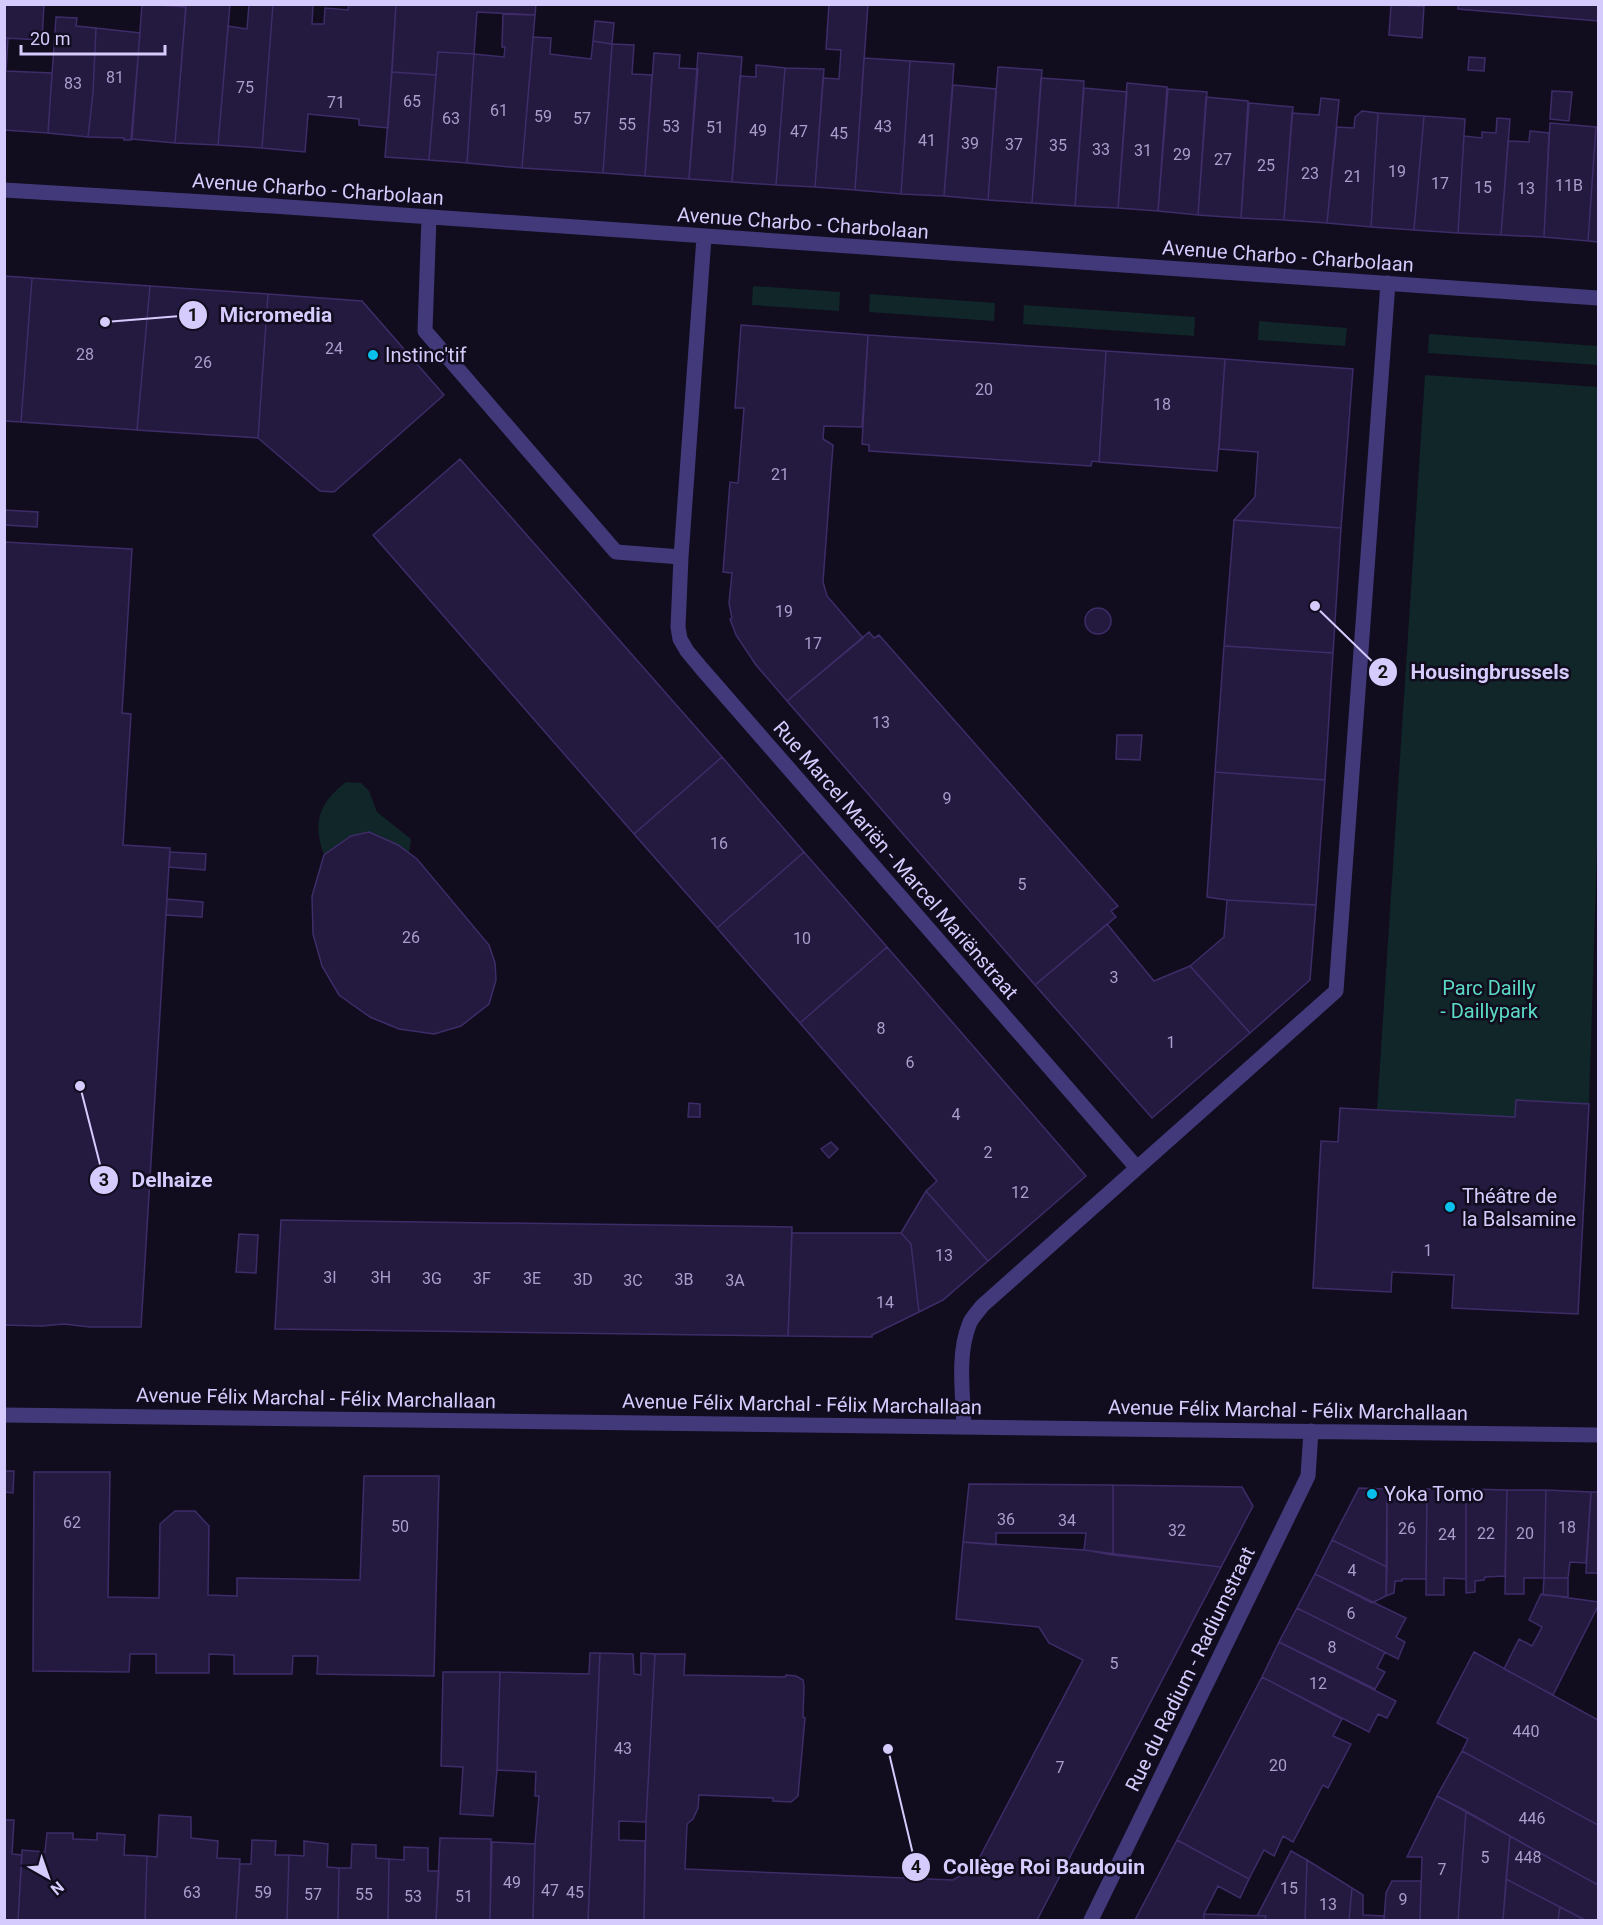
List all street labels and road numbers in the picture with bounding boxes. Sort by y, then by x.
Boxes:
street label: Avenue Charbo - Charbolaan [191,168,445,210]
street label: Avenue Charbo - Charbolaan [676,202,930,244]
street label: Avenue Charbo - Charbolaan [1161,235,1415,277]
street label: Rue Marcel Mariën - Marcel Mariënstraat [769,716,1023,1004]
street label: Avenue Félix Marchal - Félix Marchallaan [136,1383,496,1413]
street label: Avenue Félix Marchal - Félix Marchallaan [622,1389,982,1419]
street label: Avenue Félix Marchal - Félix Marchallaan [1108,1395,1468,1425]
street label: Rue du Radium - Radiumstraat [1120,1543,1260,1795]

